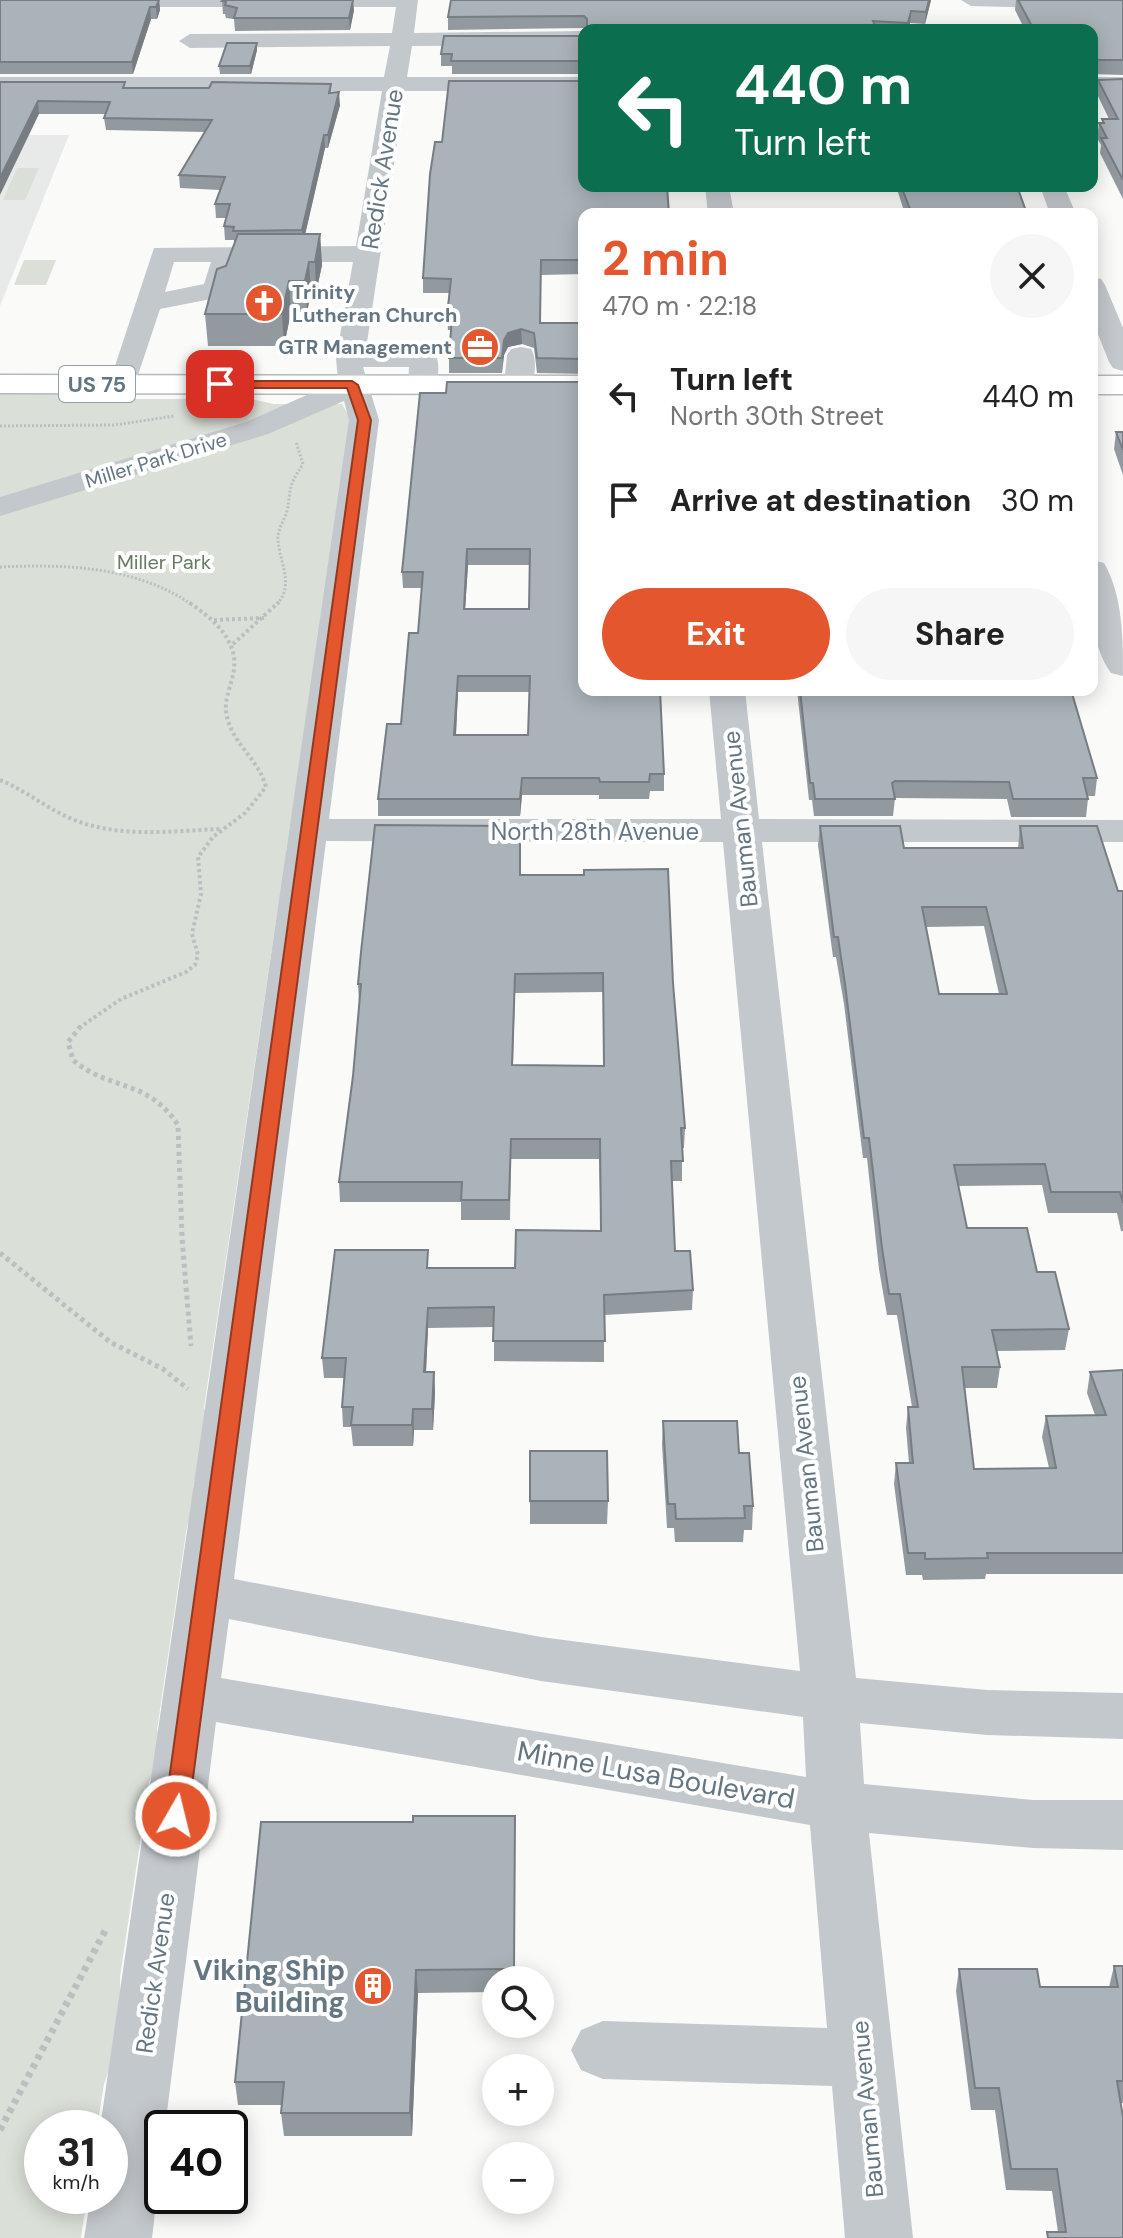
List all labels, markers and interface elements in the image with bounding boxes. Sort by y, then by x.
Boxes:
text: 440 m [734,48,912,121]
icon: left [602,56,706,160]
street label: Redick Avenue [354,87,410,251]
text: Turn left [734,119,871,166]
text: 2 min [602,227,729,290]
button: close [990,234,1074,318]
place label: Trinity Lutheran Church [292,279,457,328]
church icon: Trinity Lutheran Church [243,282,285,324]
text: 470 m · 22:18 [602,289,757,323]
office icon: GTR Management [459,326,501,368]
place label: GTR Management [278,334,452,360]
pin [186,350,254,418]
text: Turn left [670,360,793,399]
icon: arrive [198,362,242,406]
road number: US 75 [59,366,135,402]
icon: left [602,374,646,418]
text: 440 m [982,377,1074,416]
text: North 30th Street [670,399,884,433]
street label: Miller Park Drive [82,426,230,494]
icon: arrive [602,478,646,522]
text: Arrive at destination [670,481,971,520]
text: 30 m [1001,481,1074,520]
park label: Miller Park [117,549,211,575]
button: Exit [602,588,830,680]
button: Share [846,588,1074,680]
street label: Bauman Avenue [715,729,765,909]
street label: North 28th Avenue [491,816,699,847]
street label: Bauman Avenue [781,1374,831,1554]
street label: Minne Lusa Boulevard [514,1732,798,1818]
position arrow [134,1774,218,1858]
street label: Redick Avenue [128,1891,182,2055]
place label: Viking Ship Building [193,1952,345,2021]
building icon: Viking Ship Building [352,1965,394,2007]
map controls [482,1966,554,2214]
button: search [482,1966,554,2038]
street label: Bauman Avenue [844,2019,890,2199]
button: + [482,2054,554,2126]
speed limit sign: 40 [144,2110,248,2214]
text: 31 [57,2126,95,2178]
button: − [482,2142,554,2214]
text: km/h [52,2169,100,2195]

